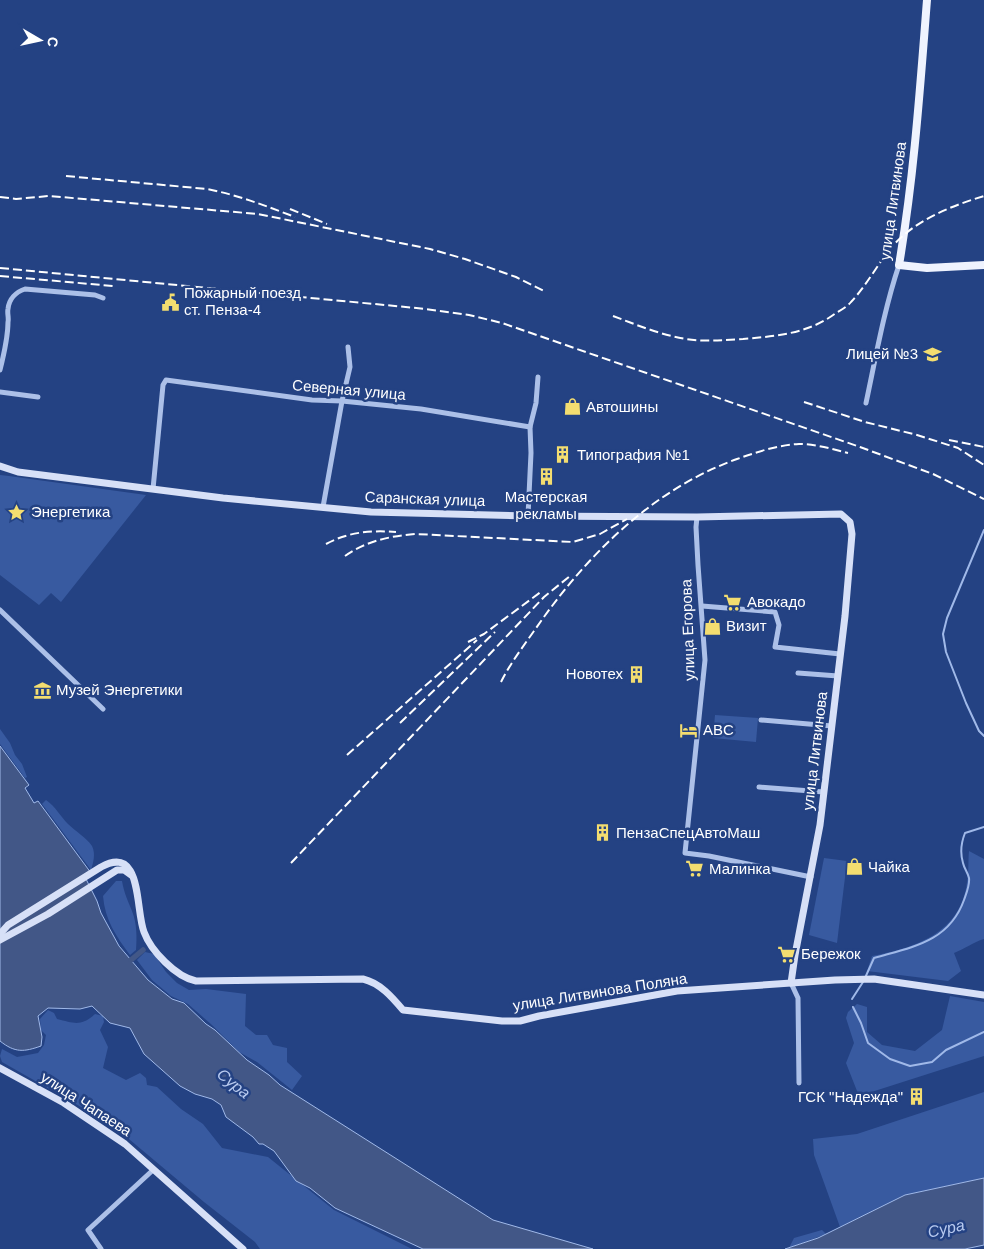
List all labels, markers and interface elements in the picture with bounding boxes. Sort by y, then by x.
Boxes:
north arrow [15,15,65,65]
text: С [44,36,62,48]
street label: улица Литвинова [876,140,909,261]
place label: Пожарный поезд ст. Пенза-4 [184,284,301,318]
public building icon: Пожарный поезд ст. Пенза-4 [160,292,180,312]
school or university icon: Лицей №3 [922,344,942,364]
place label: Лицей №3 [846,345,918,362]
street label: Северная улица [292,376,407,403]
shop icon: Автошины [562,397,582,417]
place label: Автошины [586,398,658,415]
building icon: Типография №1 [553,445,573,465]
place label: Типография №1 [577,446,690,463]
building icon: Мастерская рекламы [536,466,556,486]
street label: Саранская улица [364,488,486,509]
place label: Мастерская рекламы [505,488,587,522]
place icon: Энергетика [7,502,27,522]
place label: Энергетика [31,503,111,520]
street label: улица Егорова [677,578,698,681]
supermarket icon: Авокадо [723,592,743,612]
place label: Авокадо [747,593,805,610]
shop icon: Визит [702,616,722,636]
place label: Визит [726,617,767,634]
building icon: Новотех [627,664,647,684]
place label: Новотех [566,665,623,682]
museum icon: Музей Энергетики [32,680,52,700]
place label: Музей Энергетики [56,681,183,698]
street label: улица Литвинова [799,690,830,811]
hotel icon: ABC [679,720,699,740]
place label: ABC [703,721,734,738]
building icon: ПензаСпецАвтоМаш [592,823,612,843]
place label: ПензаСпецАвтоМаш [616,824,760,841]
shop icon: Чайка [844,857,864,877]
place label: Чайка [868,858,911,875]
supermarket icon: Малинка [685,859,705,879]
place label: Малинка [709,860,771,877]
supermarket icon: Бережок [777,944,797,964]
place label: Бережок [801,945,861,962]
street label: улица Литвинова Поляна [512,969,689,1014]
water label: Сура [214,1065,254,1102]
street label: улица Чапаева [38,1068,135,1140]
building icon: ГСК "Надежда" [907,1087,927,1107]
place label: ГСК "Надежда" [798,1088,903,1105]
water label: Сура [926,1216,966,1241]

